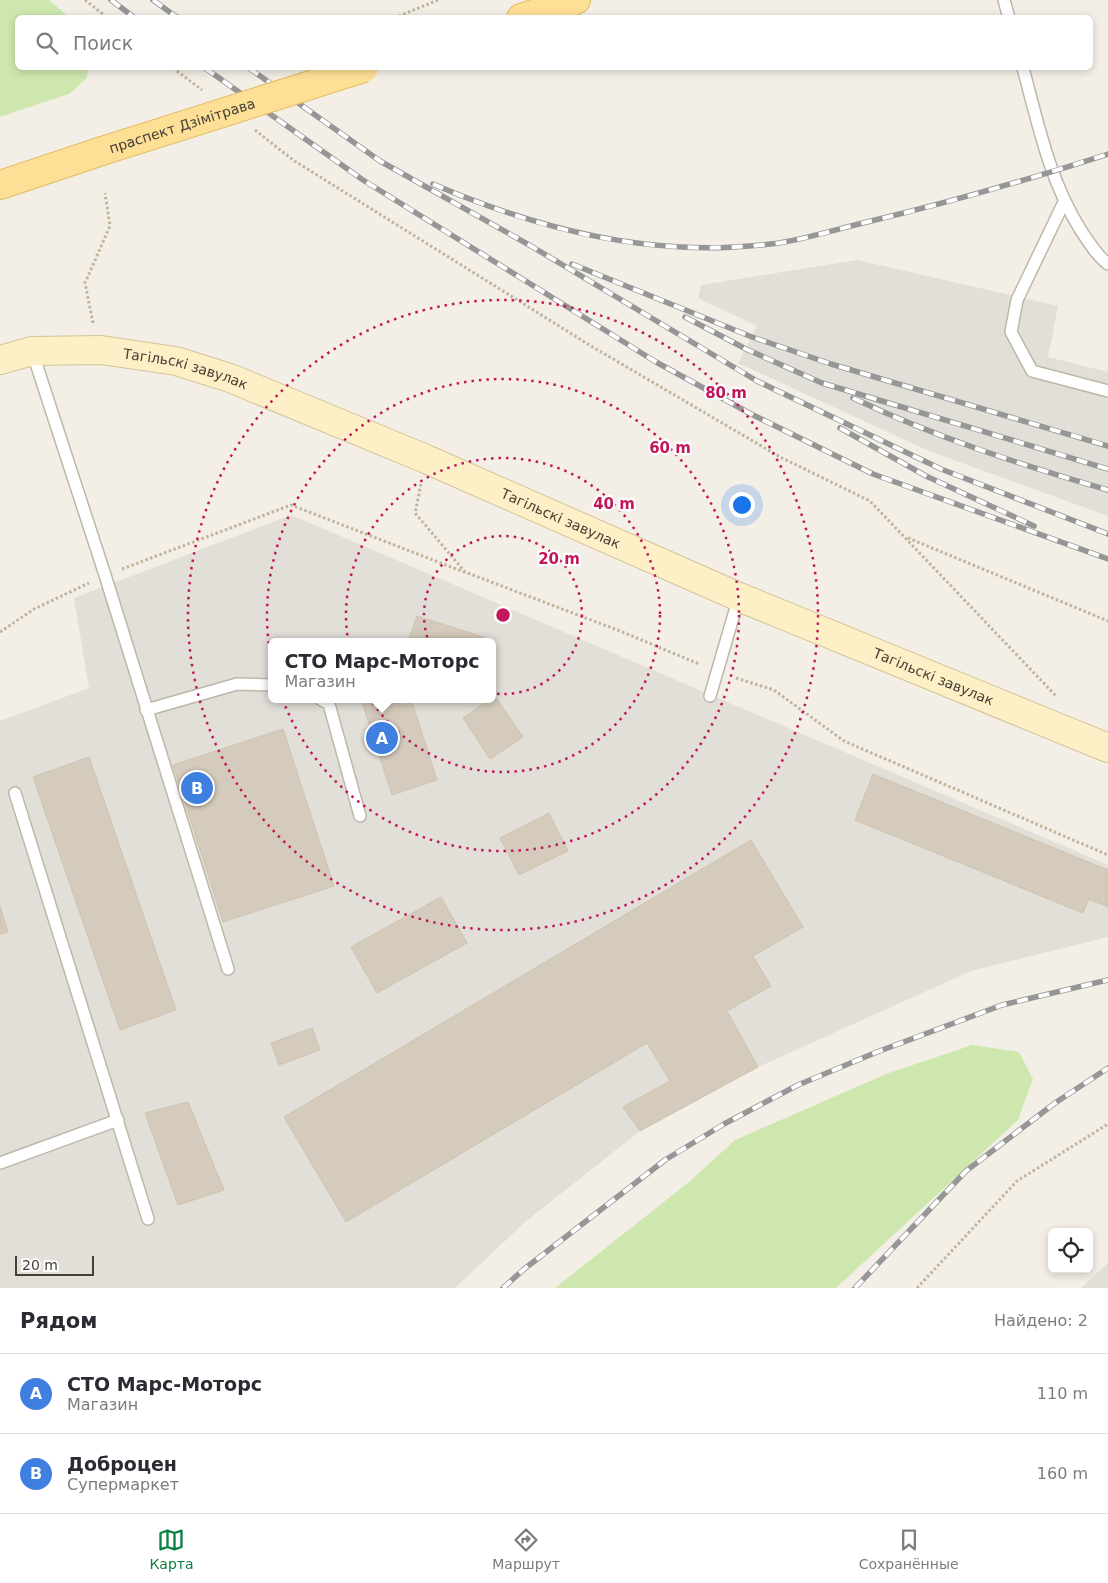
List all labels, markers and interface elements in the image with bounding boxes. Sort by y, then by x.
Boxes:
search box [15,15,1093,70]
icon: search [33,29,61,57]
text: Поиск [73,32,133,54]
street label: праспект Дзімітрава [107,95,257,156]
street label: Тагільскі завулак [121,345,250,393]
text: 80 m [705,384,747,402]
text: 60 m [649,439,691,457]
street label: Тагільскі завулак [498,485,623,552]
your location [729,492,755,518]
text: 40 m [593,495,635,513]
text: 20 m [538,550,580,568]
centre of rings [494,606,512,624]
popup [268,638,496,703]
street label: Тагільскі завулак [870,644,996,708]
text: СТО Марс-Моторс [284,650,480,672]
text: Магазин [284,672,356,691]
pin: A [366,719,398,757]
pin: B [181,769,213,807]
map controls [1048,1228,1093,1273]
button: locate [1048,1228,1093,1273]
scale bar [15,1253,94,1276]
text: 20 m [22,1257,58,1273]
text: Рядом [20,1309,97,1333]
text: Найдено: 2 [994,1311,1088,1330]
text: СТО Марс-Моторс [67,1373,262,1395]
text: A [30,1384,42,1403]
text: 110 m [1037,1384,1088,1403]
text: Магазин [67,1395,138,1414]
text: Доброцен [67,1453,177,1475]
text: B [30,1464,42,1483]
text: 160 m [1037,1464,1088,1483]
text: Супермаркет [67,1475,179,1494]
tab: Карта [149,1526,194,1572]
tab: Маршрут [492,1526,560,1572]
tab: Сохранённые [859,1526,959,1572]

